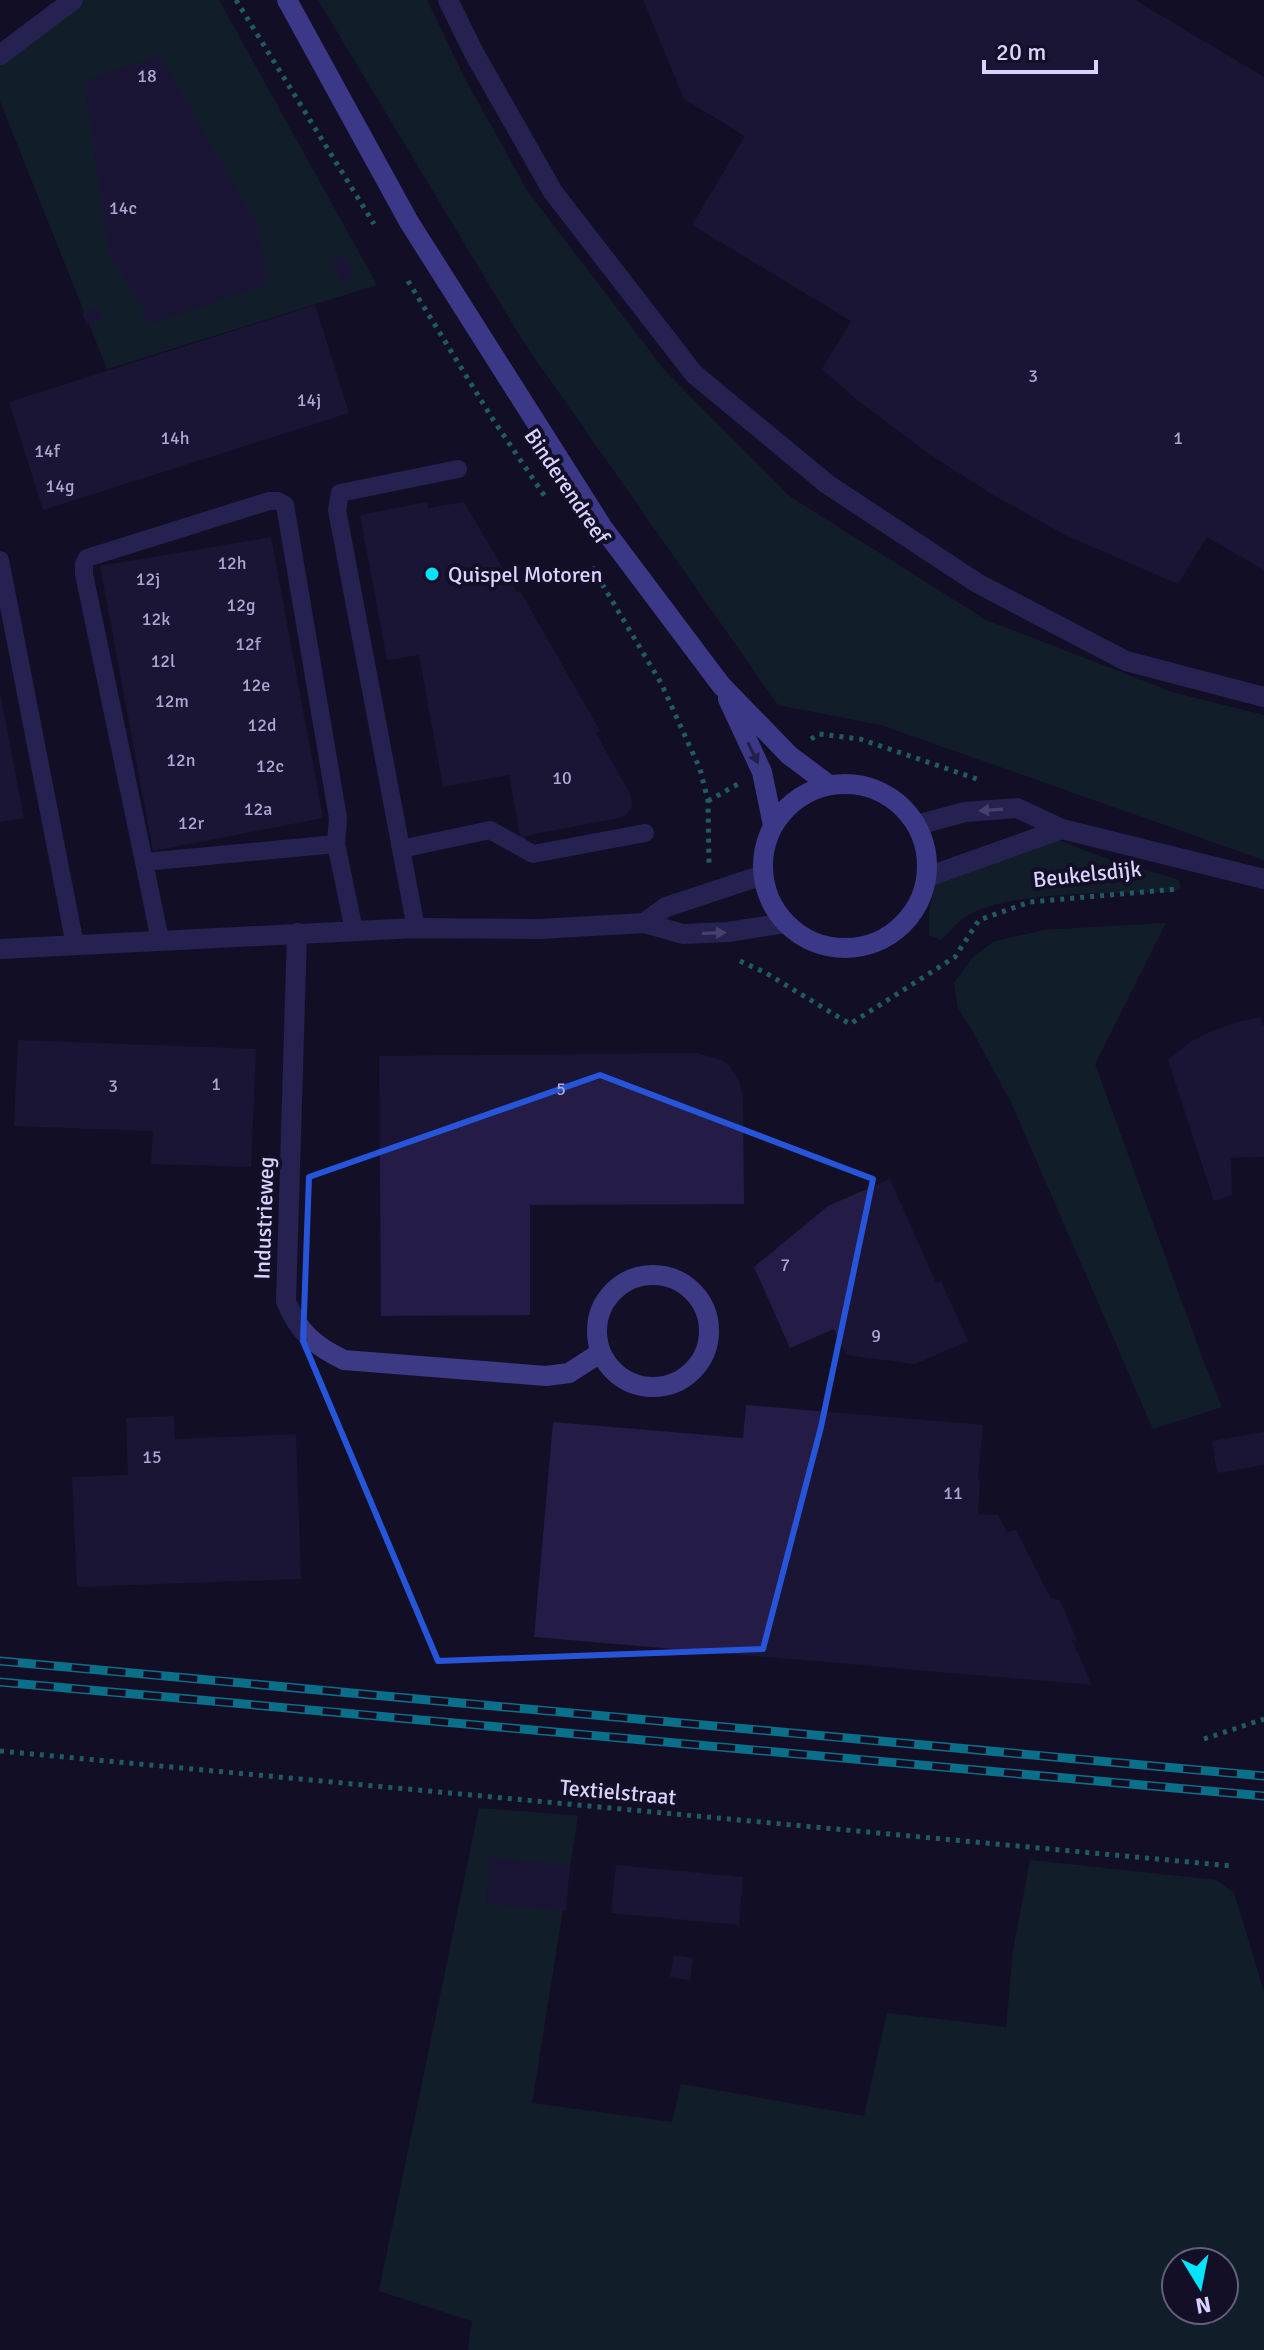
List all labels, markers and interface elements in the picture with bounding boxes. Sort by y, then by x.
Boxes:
scale bar [984,24,1096,74]
text: 20 m [996,37,1046,67]
house number: 18 [137,65,157,87]
house number: 14c [109,197,137,219]
house number: 3 [1028,365,1038,387]
house number: 14j [297,389,321,411]
street label: Binderendreef [519,423,616,550]
house number: 14h [160,427,190,449]
house number: 1 [1173,427,1183,449]
house number: 14f [34,440,61,462]
house number: 14g [46,475,74,497]
house number: 12h [217,552,247,574]
place label: Quispel Motoren [448,561,602,588]
marker: Quispel Motoren [423,565,441,583]
house number: 12j [136,568,160,590]
house number: 12g [227,594,255,616]
house number: 12k [142,608,170,630]
house number: 12f [235,633,262,655]
house number: 12l [151,650,175,672]
house number: 12e [242,674,270,696]
house number: 12m [155,690,189,712]
house number: 12d [248,714,276,736]
one-way arrow [746,741,760,764]
house number: 12n [166,749,196,771]
house number: 12c [256,755,284,777]
house number: 10 [552,767,572,789]
house number: 12a [244,798,272,820]
one-way arrow [978,804,1003,817]
house number: 12r [178,812,204,834]
street label: Beukelsdijk [1032,855,1142,893]
one-way arrow [702,926,727,939]
house number: 1 [211,1073,221,1095]
house number: 3 [108,1075,118,1097]
house number: 5 [556,1078,566,1100]
street label: Industrieweg [248,1156,280,1280]
house number: 7 [780,1254,790,1276]
house number: 9 [871,1325,881,1347]
house number: 15 [142,1446,162,1468]
house number: 11 [943,1482,963,1504]
street label: Textielstraat [559,1773,678,1811]
north arrow [1160,2246,1240,2326]
text: N [1194,2291,1213,2320]

